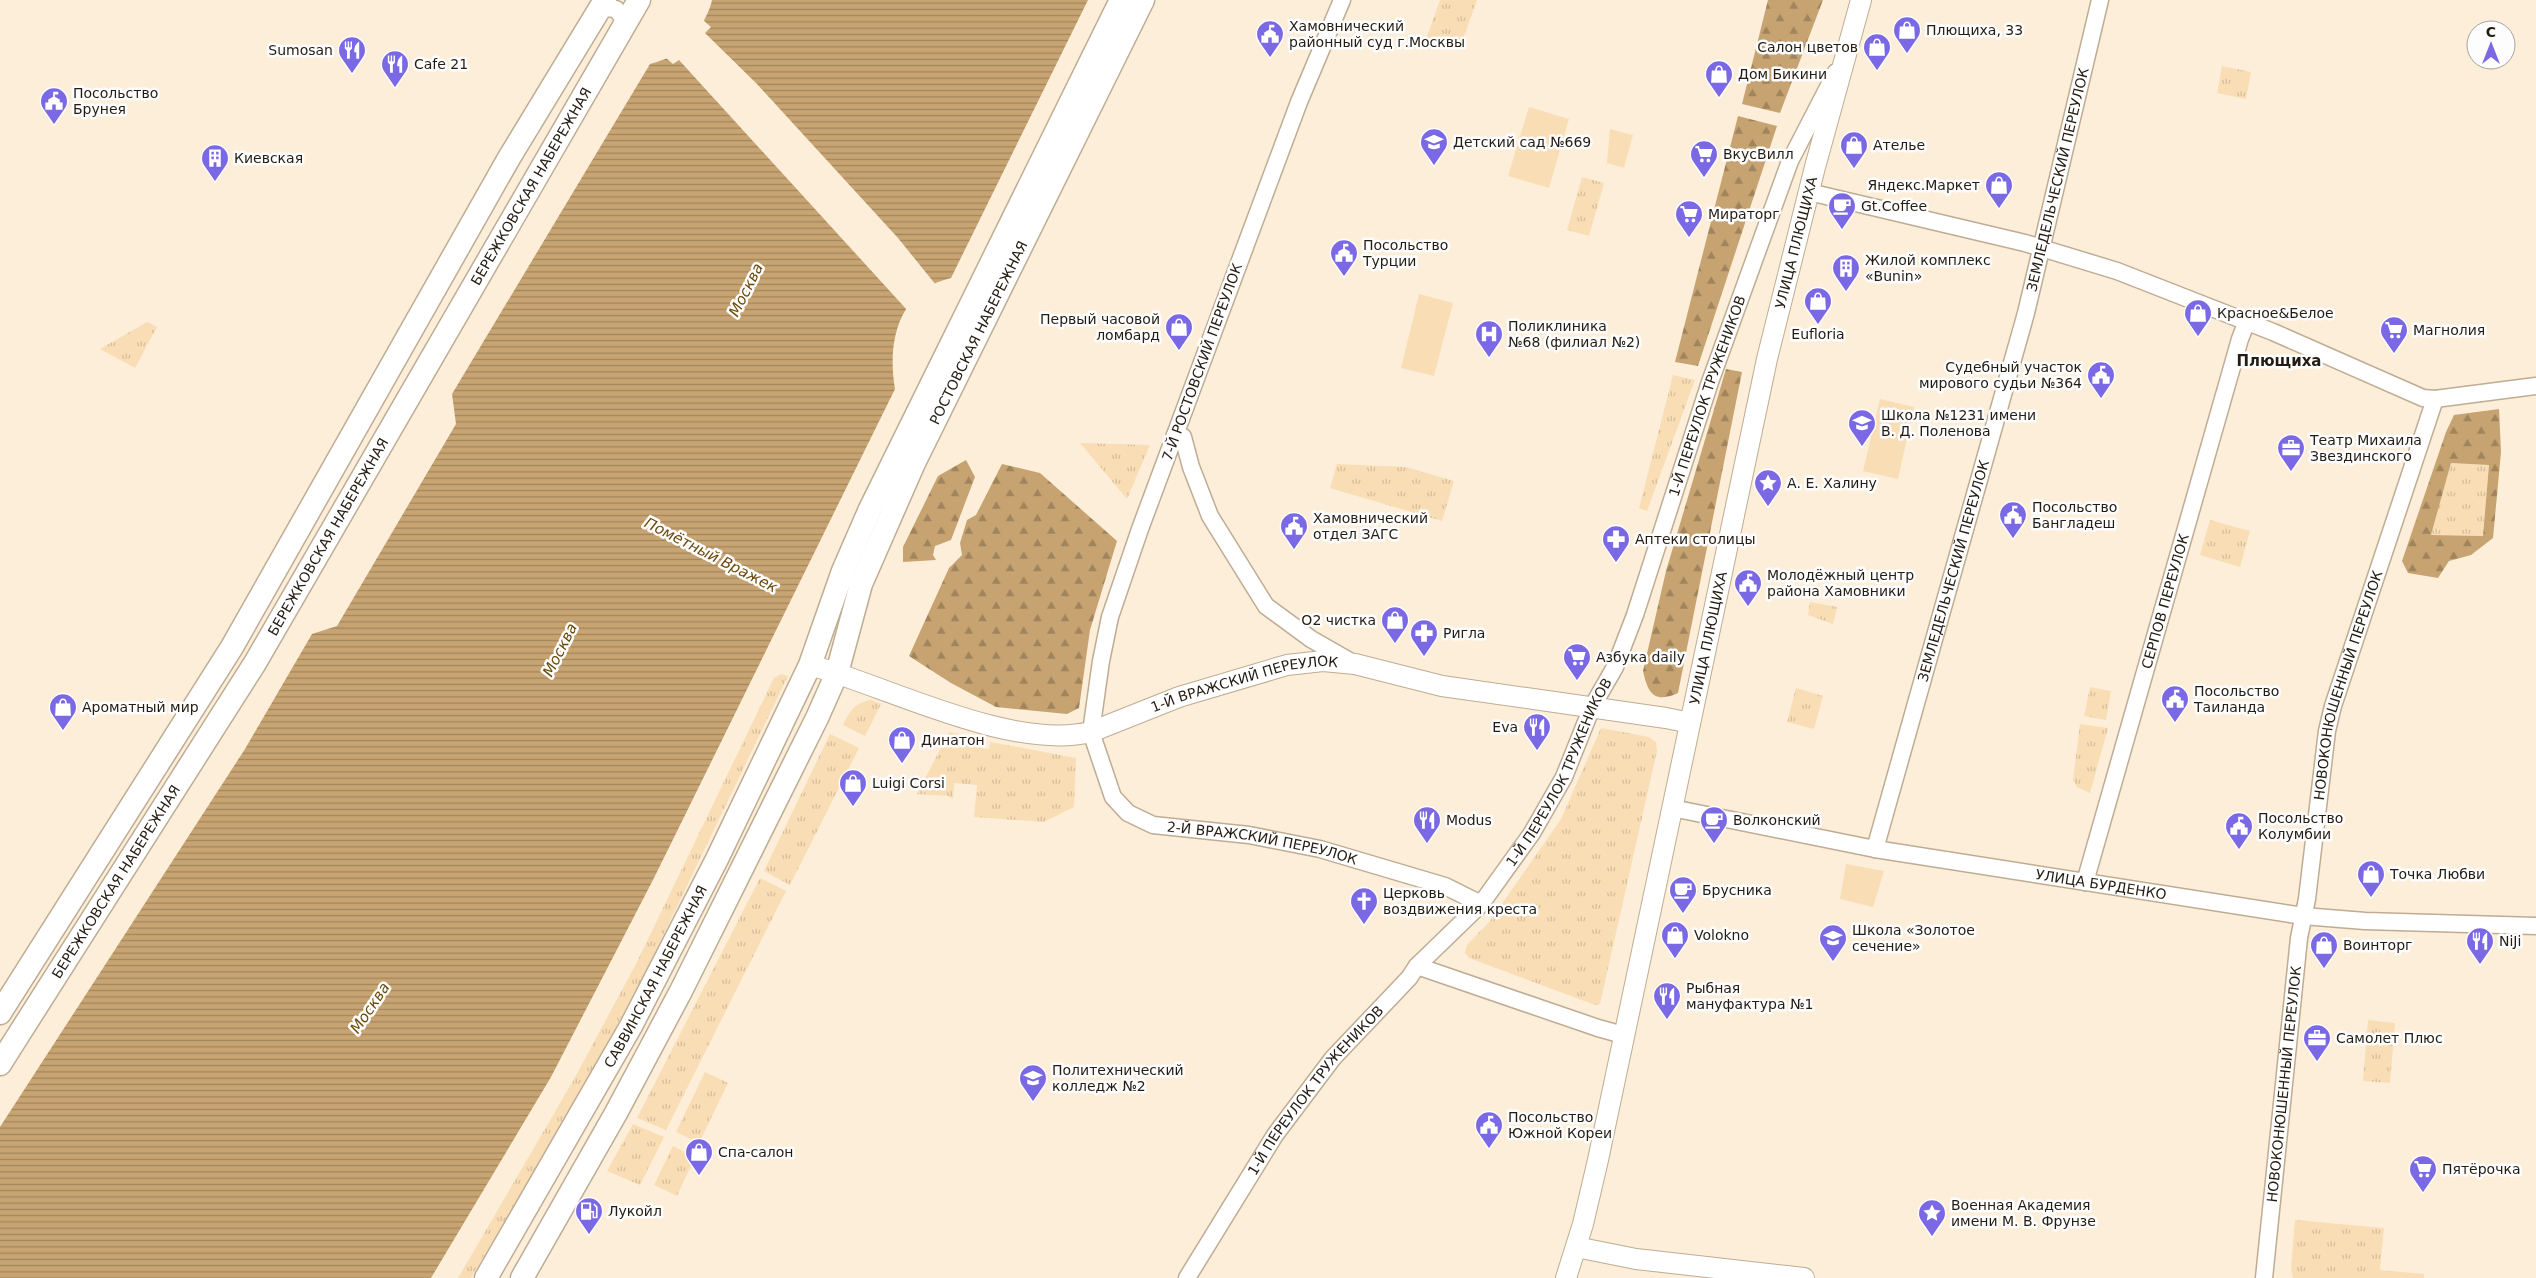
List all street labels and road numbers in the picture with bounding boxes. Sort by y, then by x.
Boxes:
street label: ЗЕМЛЕДЕЛЬЧЕСКИЙ ПЕРЕУЛОК [2023,66,2092,293]
street label: БЕРЕЖКОВСКАЯ НАБЕРЕЖНАЯ [468,85,595,288]
street label: УЛИЦА ПЛЮЩИХА [1772,174,1820,310]
street label: РОСТОВСКАЯ НАБЕРЕЖНАЯ [926,238,1031,427]
street label: 7-Й РОСТОВСКИЙ ПЕРЕУЛОК [1158,261,1245,463]
street label: 1-Й ПЕРЕУЛОК ТРУЖЕНИКОВ [1666,293,1749,498]
street label: БЕРЕЖКОВСКАЯ НАБЕРЕЖНАЯ [265,435,392,639]
street label: ЗЕМЛЕДЕЛЬЧЕСКИЙ ПЕРЕУЛОК [1915,458,1992,684]
street label: СЕРПОВ ПЕРЕУЛОК [2138,532,2192,670]
street label: НОВОКОНЮШЕННЫЙ ПЕРЕУЛОК [2311,568,2386,801]
street label: УЛИЦА ПЛЮЩИХА [1686,569,1730,706]
street label: 1-Й ВРАЖСКИЙ ПЕРЕУЛОК [1149,652,1339,715]
street label: 1-Й ПЕРЕУЛОК ТРУЖЕНИКОВ [1503,675,1615,870]
street label: БЕРЕЖКОВСКАЯ НАБЕРЕЖНАЯ [49,782,183,981]
street label: 2-Й ВРАЖСКИЙ ПЕРЕУЛОК [1166,818,1359,868]
street label: УЛИЦА БУРДЕНКО [2035,866,2168,903]
street label: САВВИНСКАЯ НАБЕРЕЖНАЯ [601,883,710,1070]
street label: НОВОКОНЮШЕННЫЙ ПЕРЕУЛОК [2264,965,2304,1203]
street label: 1-Й ПЕРЕУЛОК ТРУЖЕНИКОВ [1244,1002,1387,1178]

